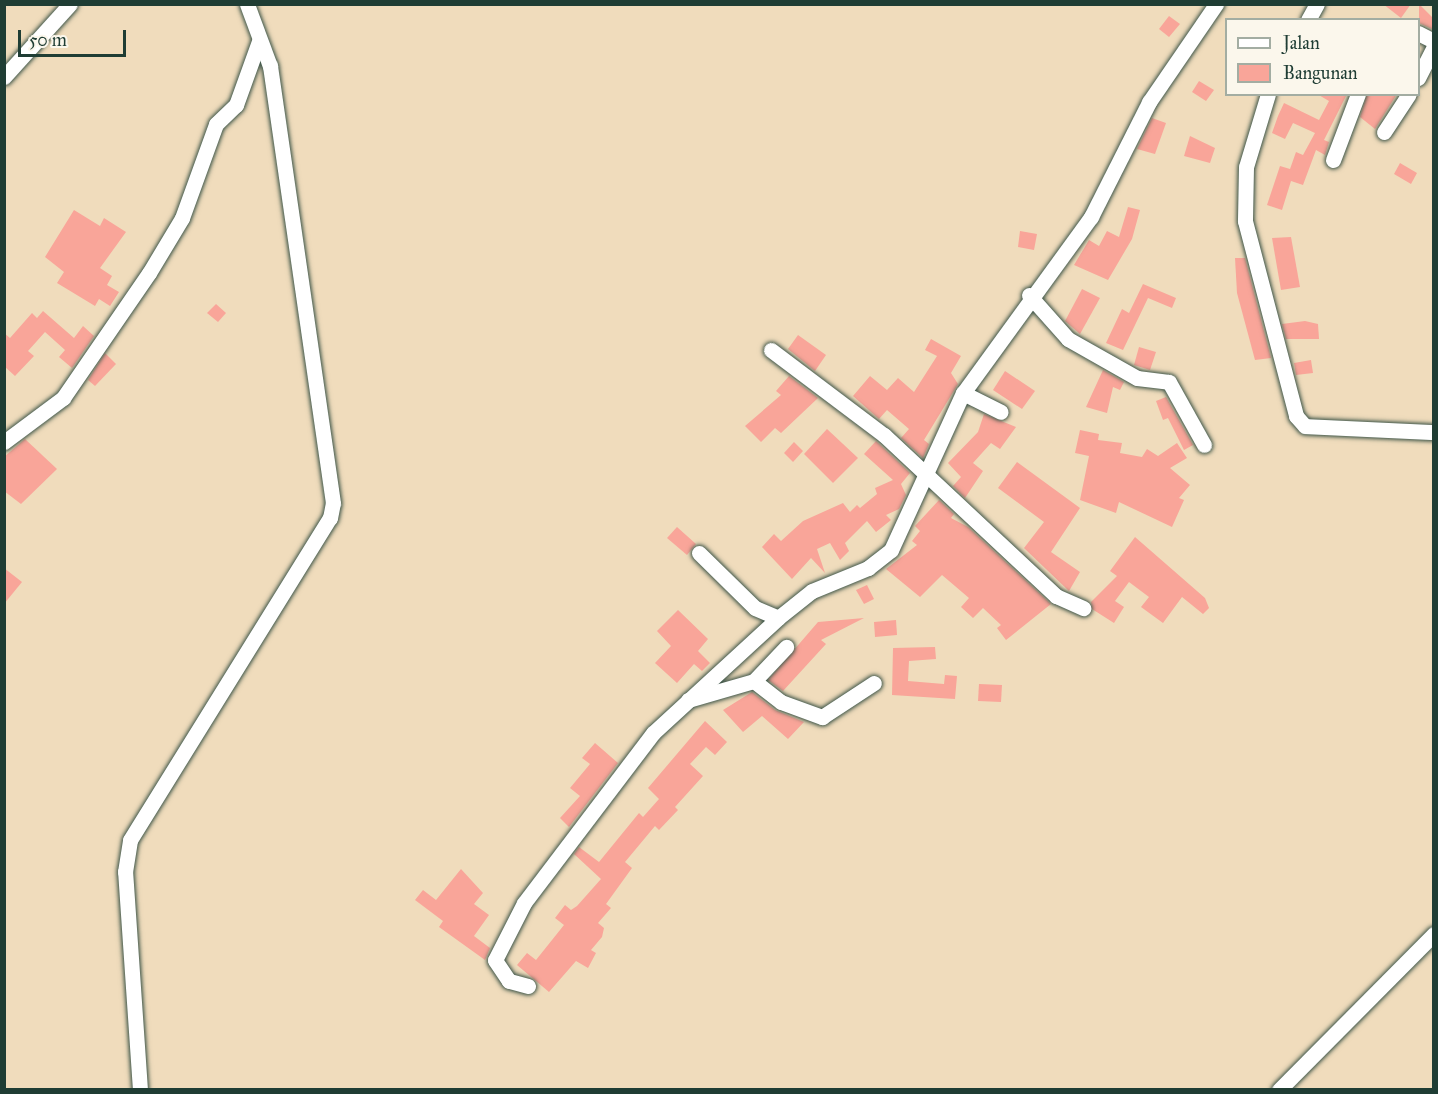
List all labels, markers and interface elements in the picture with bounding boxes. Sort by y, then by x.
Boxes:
scale bar [21,18,129,56]
legend [1225,18,1420,96]
text: 50 m [29,29,67,51]
text: Jalan [1283,32,1320,54]
text: Bangunan [1283,62,1358,84]

